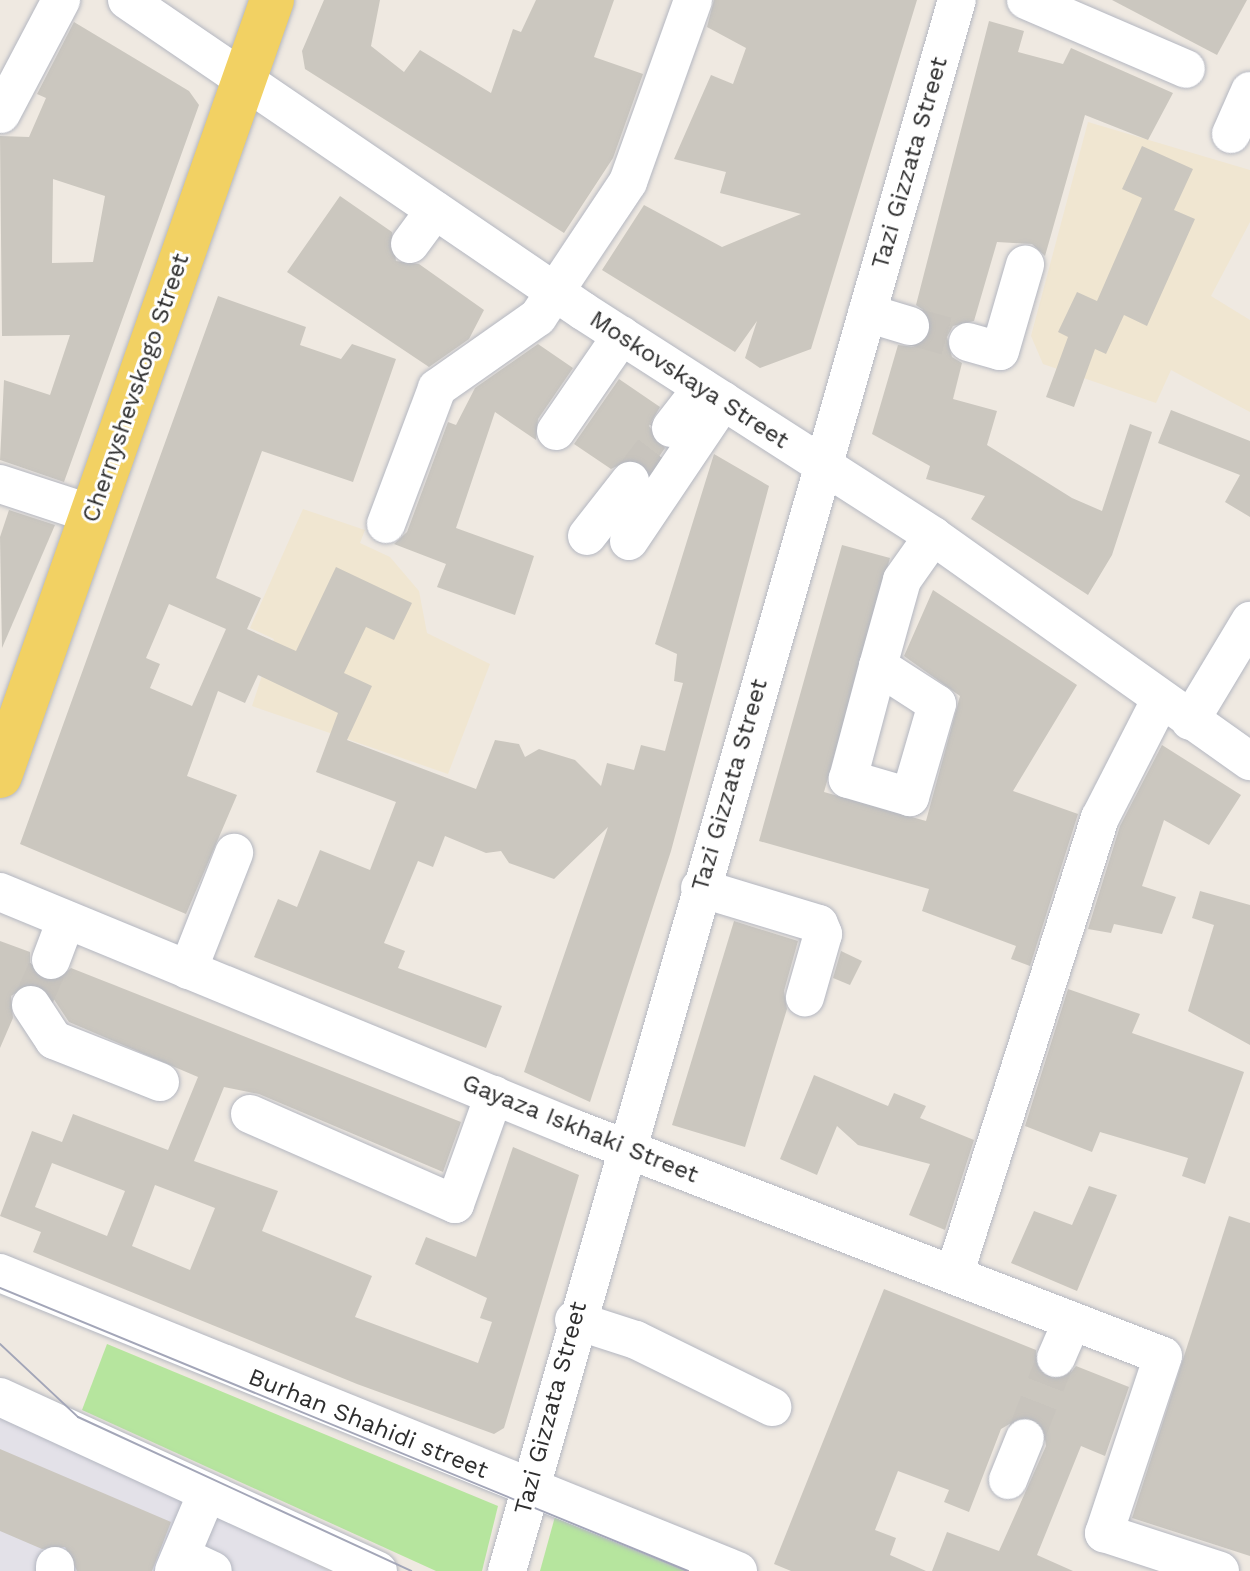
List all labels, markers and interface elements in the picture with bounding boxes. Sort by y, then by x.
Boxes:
street label: Tazi Gizzata Street [866,53,954,273]
street label: Chernyshevskogo Street [76,250,196,526]
street label: Moskovskaya Street [584,305,794,455]
street label: Tazi Gizzata Street [686,675,774,895]
street label: Gayaza Iskhaki Street [458,1068,702,1190]
street label: Tazi Gizzata Street [509,1298,593,1518]
street label: Burhan Shahidi street [244,1363,492,1485]

